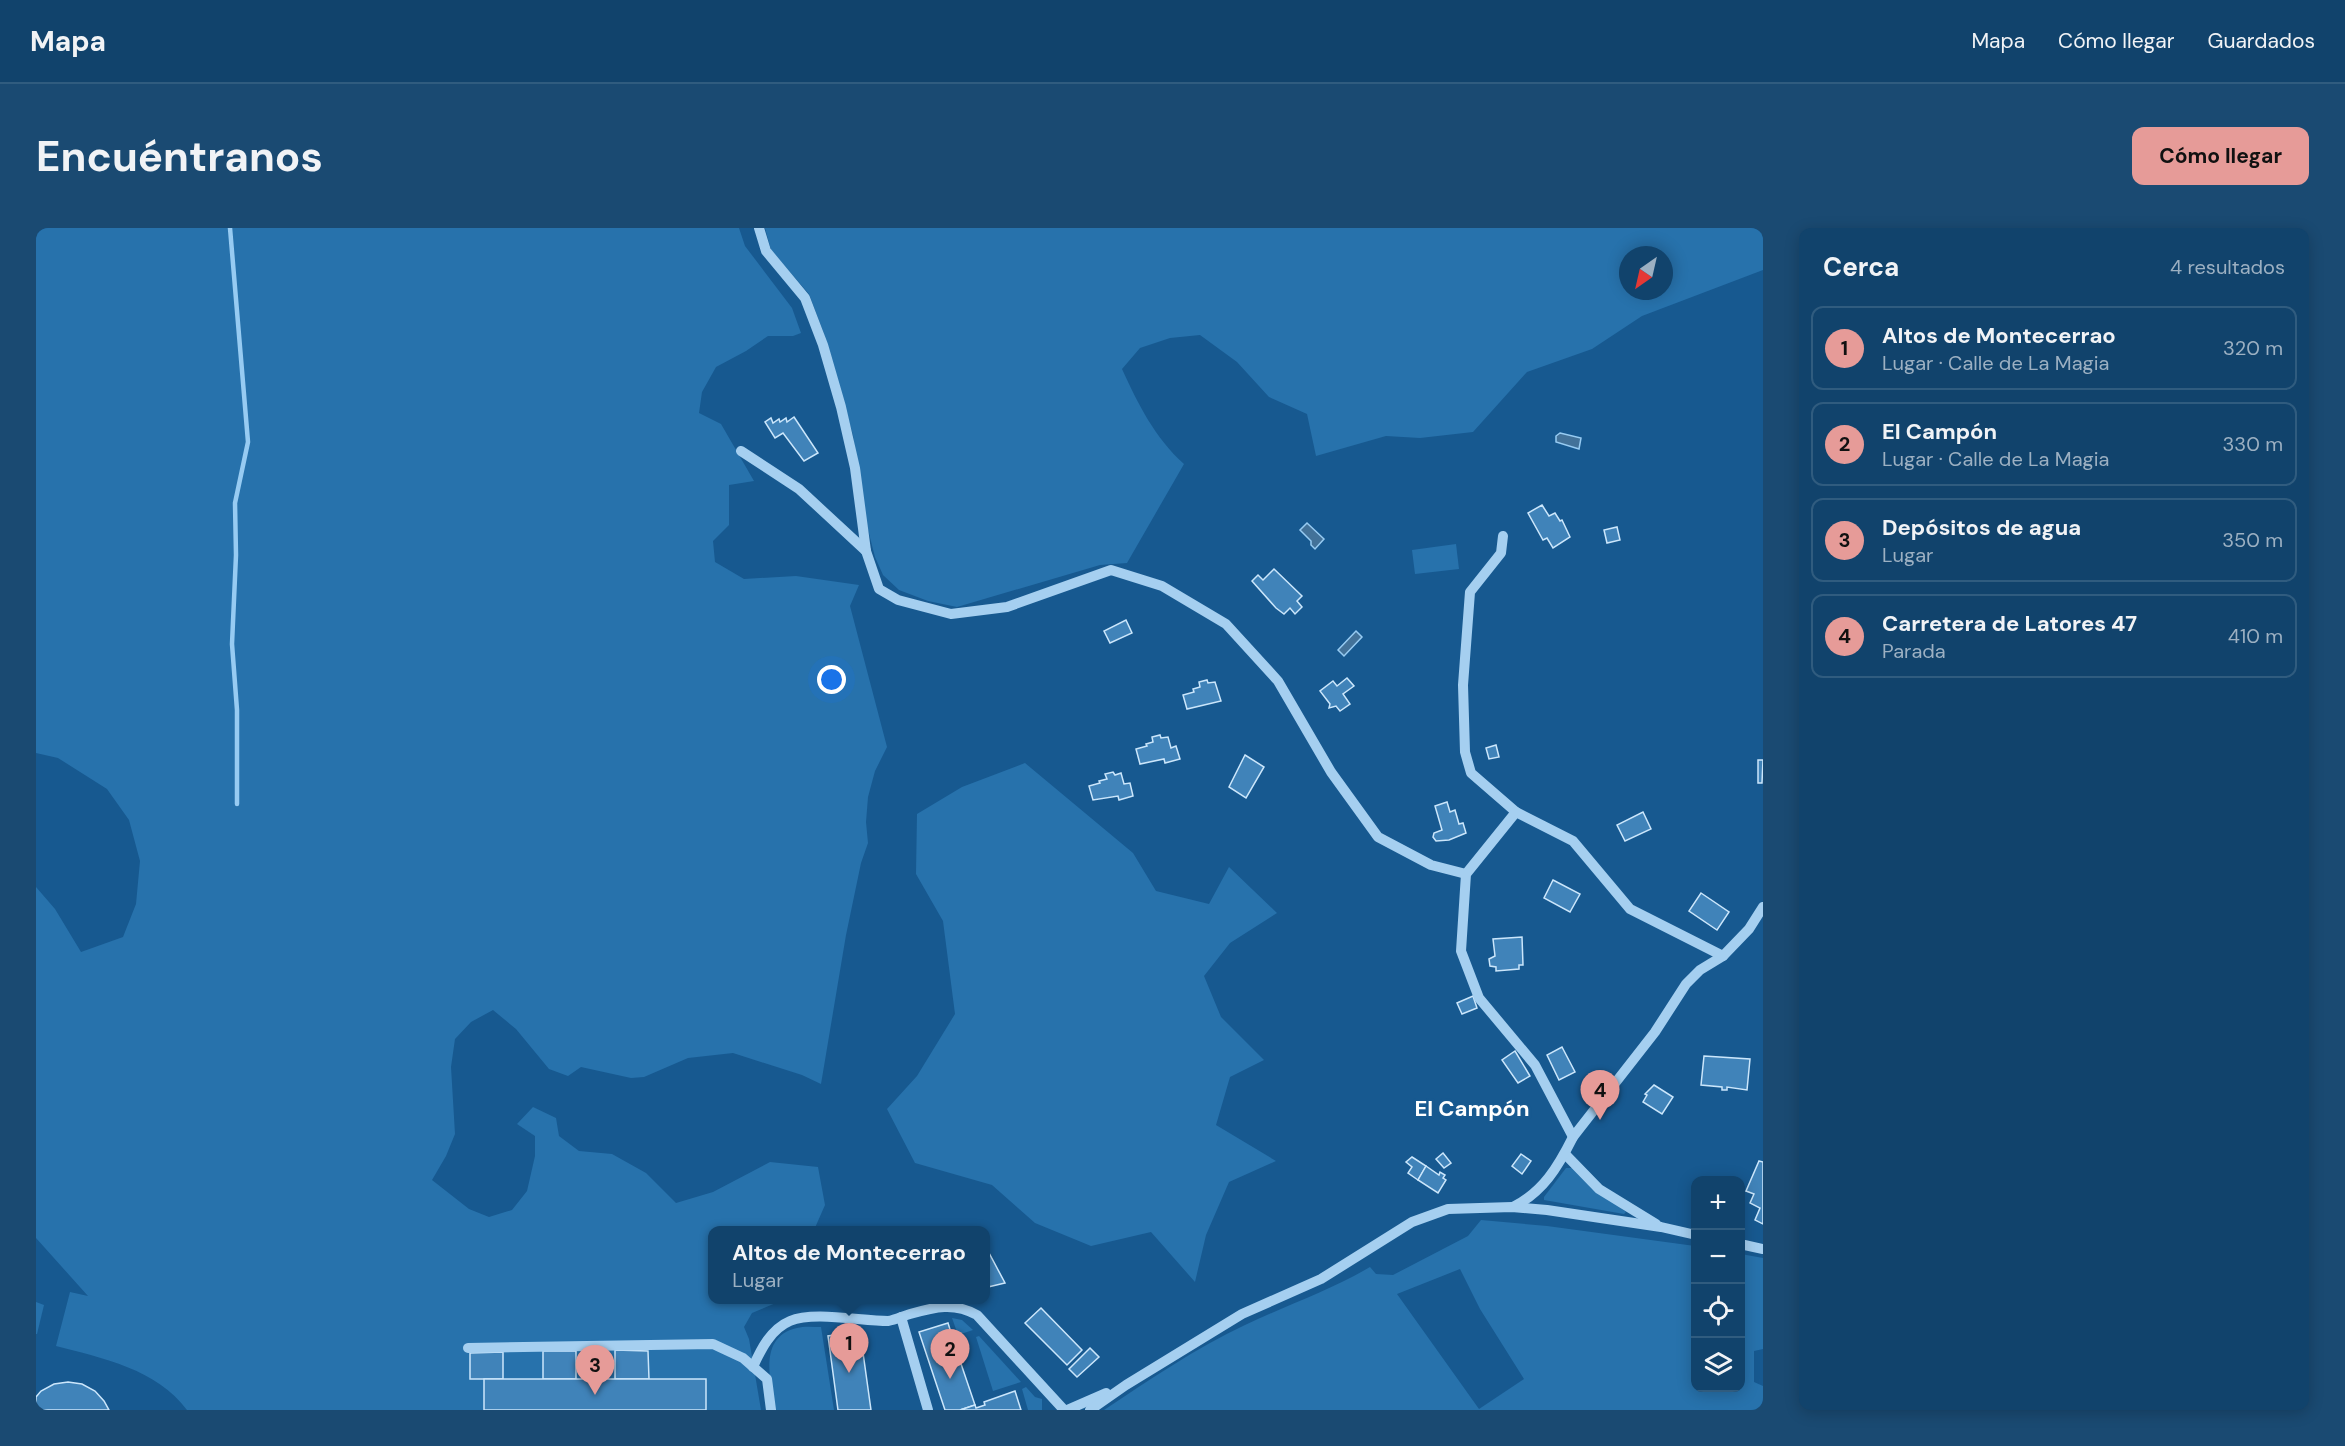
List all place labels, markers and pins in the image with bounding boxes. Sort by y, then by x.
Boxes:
pin: 4 [1580,1070,1620,1120]
pin: 1 [830,1324,868,1373]
pin: 2 [930,1330,970,1379]
pin: 3 [576,1346,614,1395]

